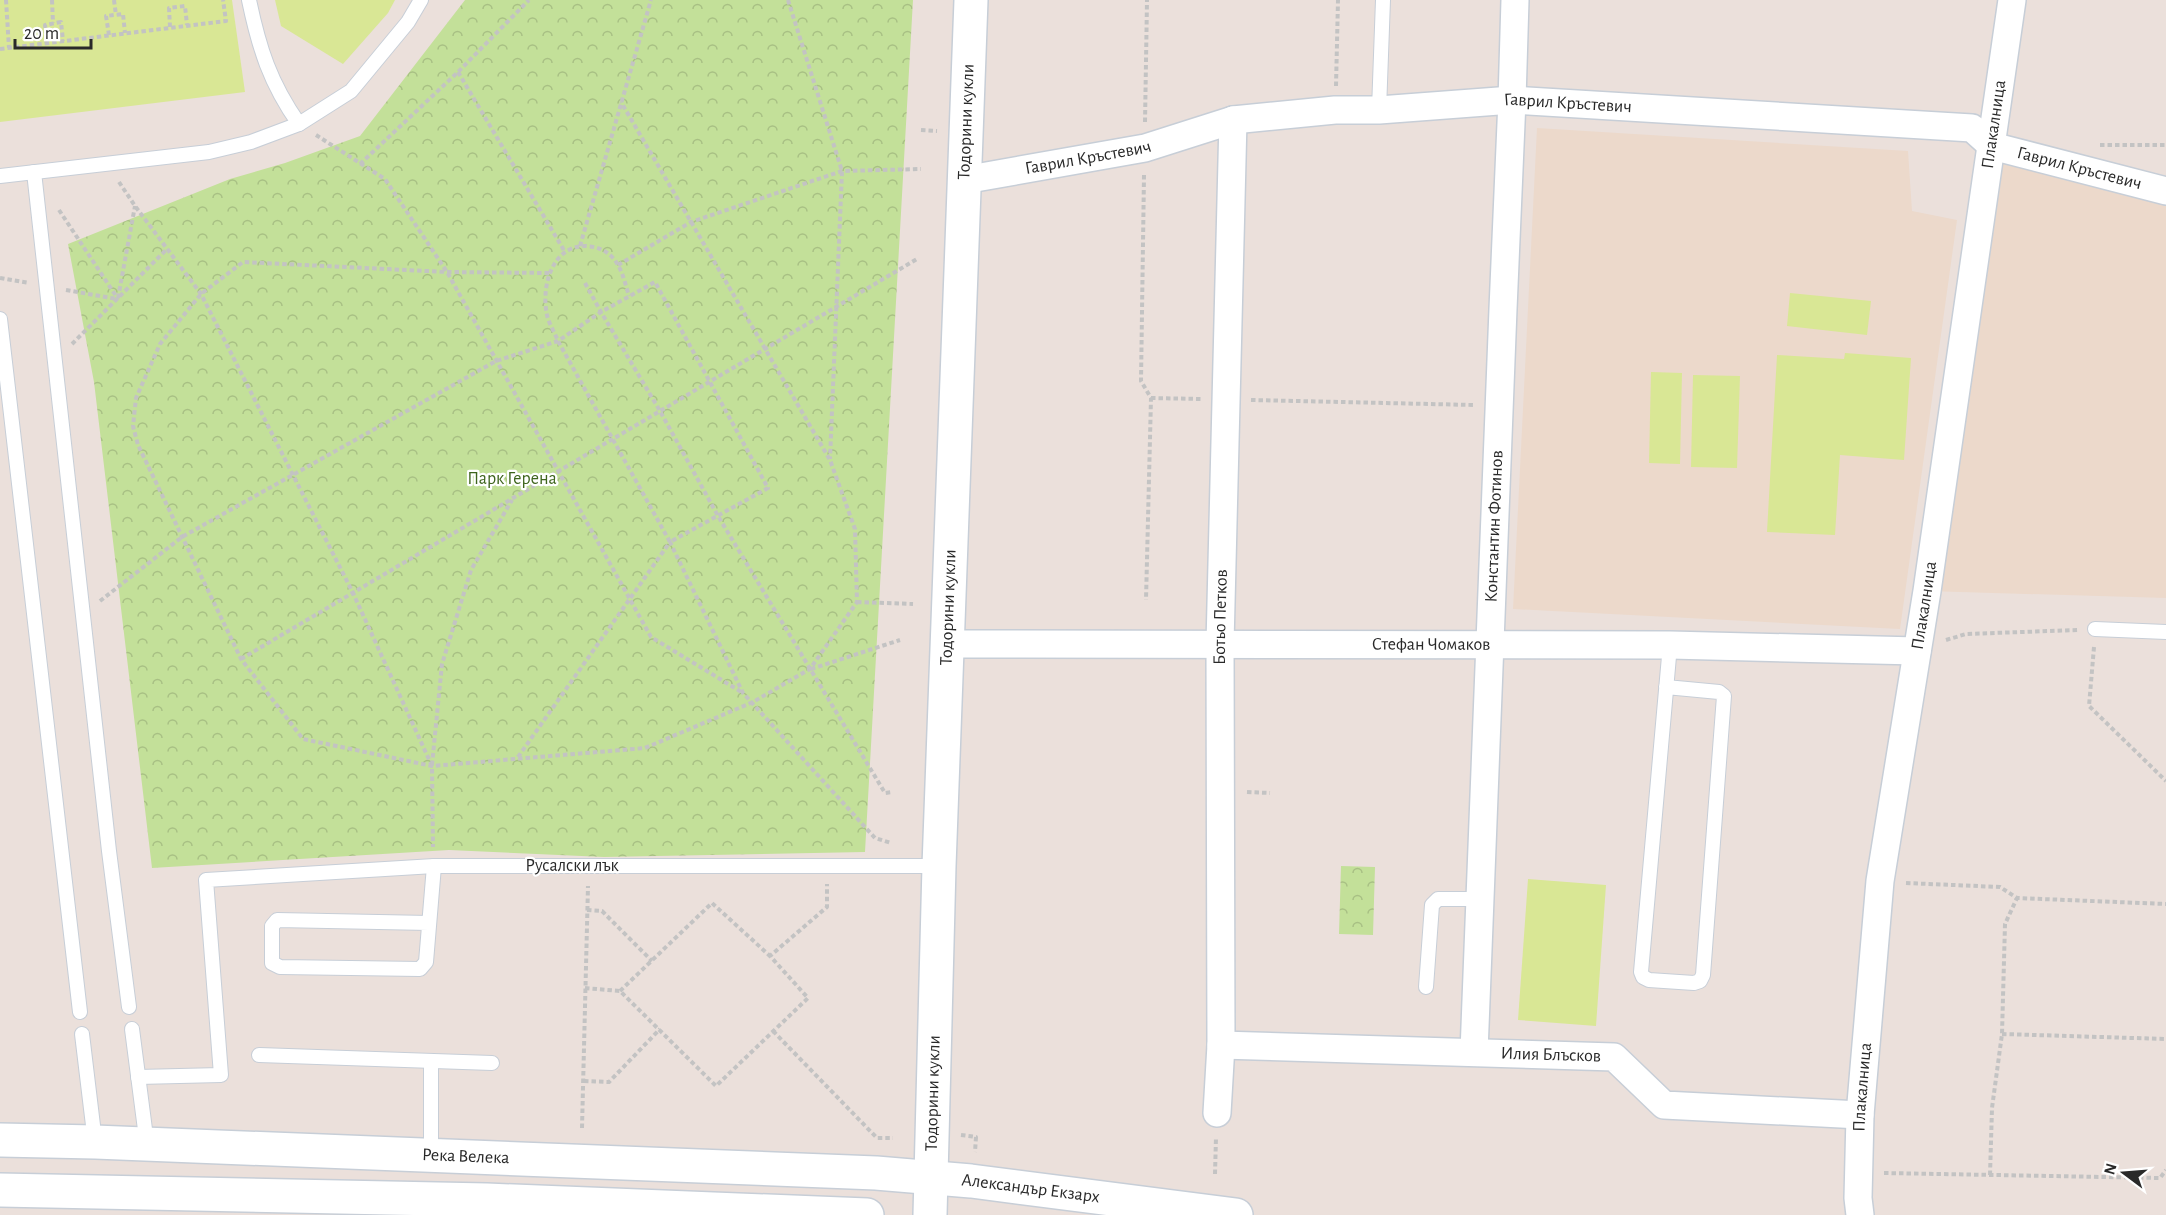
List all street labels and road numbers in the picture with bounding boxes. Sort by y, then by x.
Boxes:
street label: Тодорини кукли [955,63,978,180]
street label: Плакалница [1979,79,2009,170]
street label: Гаврил Кръстевич [1503,91,1632,116]
street label: Гаврил Кръстевич [1023,138,1154,178]
street label: Гаврил Кръстевич [2015,144,2144,193]
street label: Константин Фотинов [1483,450,1506,603]
street label: Тодорини кукли [937,549,960,666]
street label: Плакалница [1909,560,1940,651]
street label: Ботьо Петков [1211,569,1231,665]
street label: Стефан Чомаков [1372,636,1490,654]
street label: Русалски лък [525,857,619,875]
street label: Тодорини кукли [923,1035,944,1151]
street label: Плакалница [1851,1042,1875,1132]
street label: Илия Блъсков [1500,1045,1601,1066]
street label: Река Велека [422,1146,510,1167]
street label: Александър Екзарх [961,1171,1101,1206]

